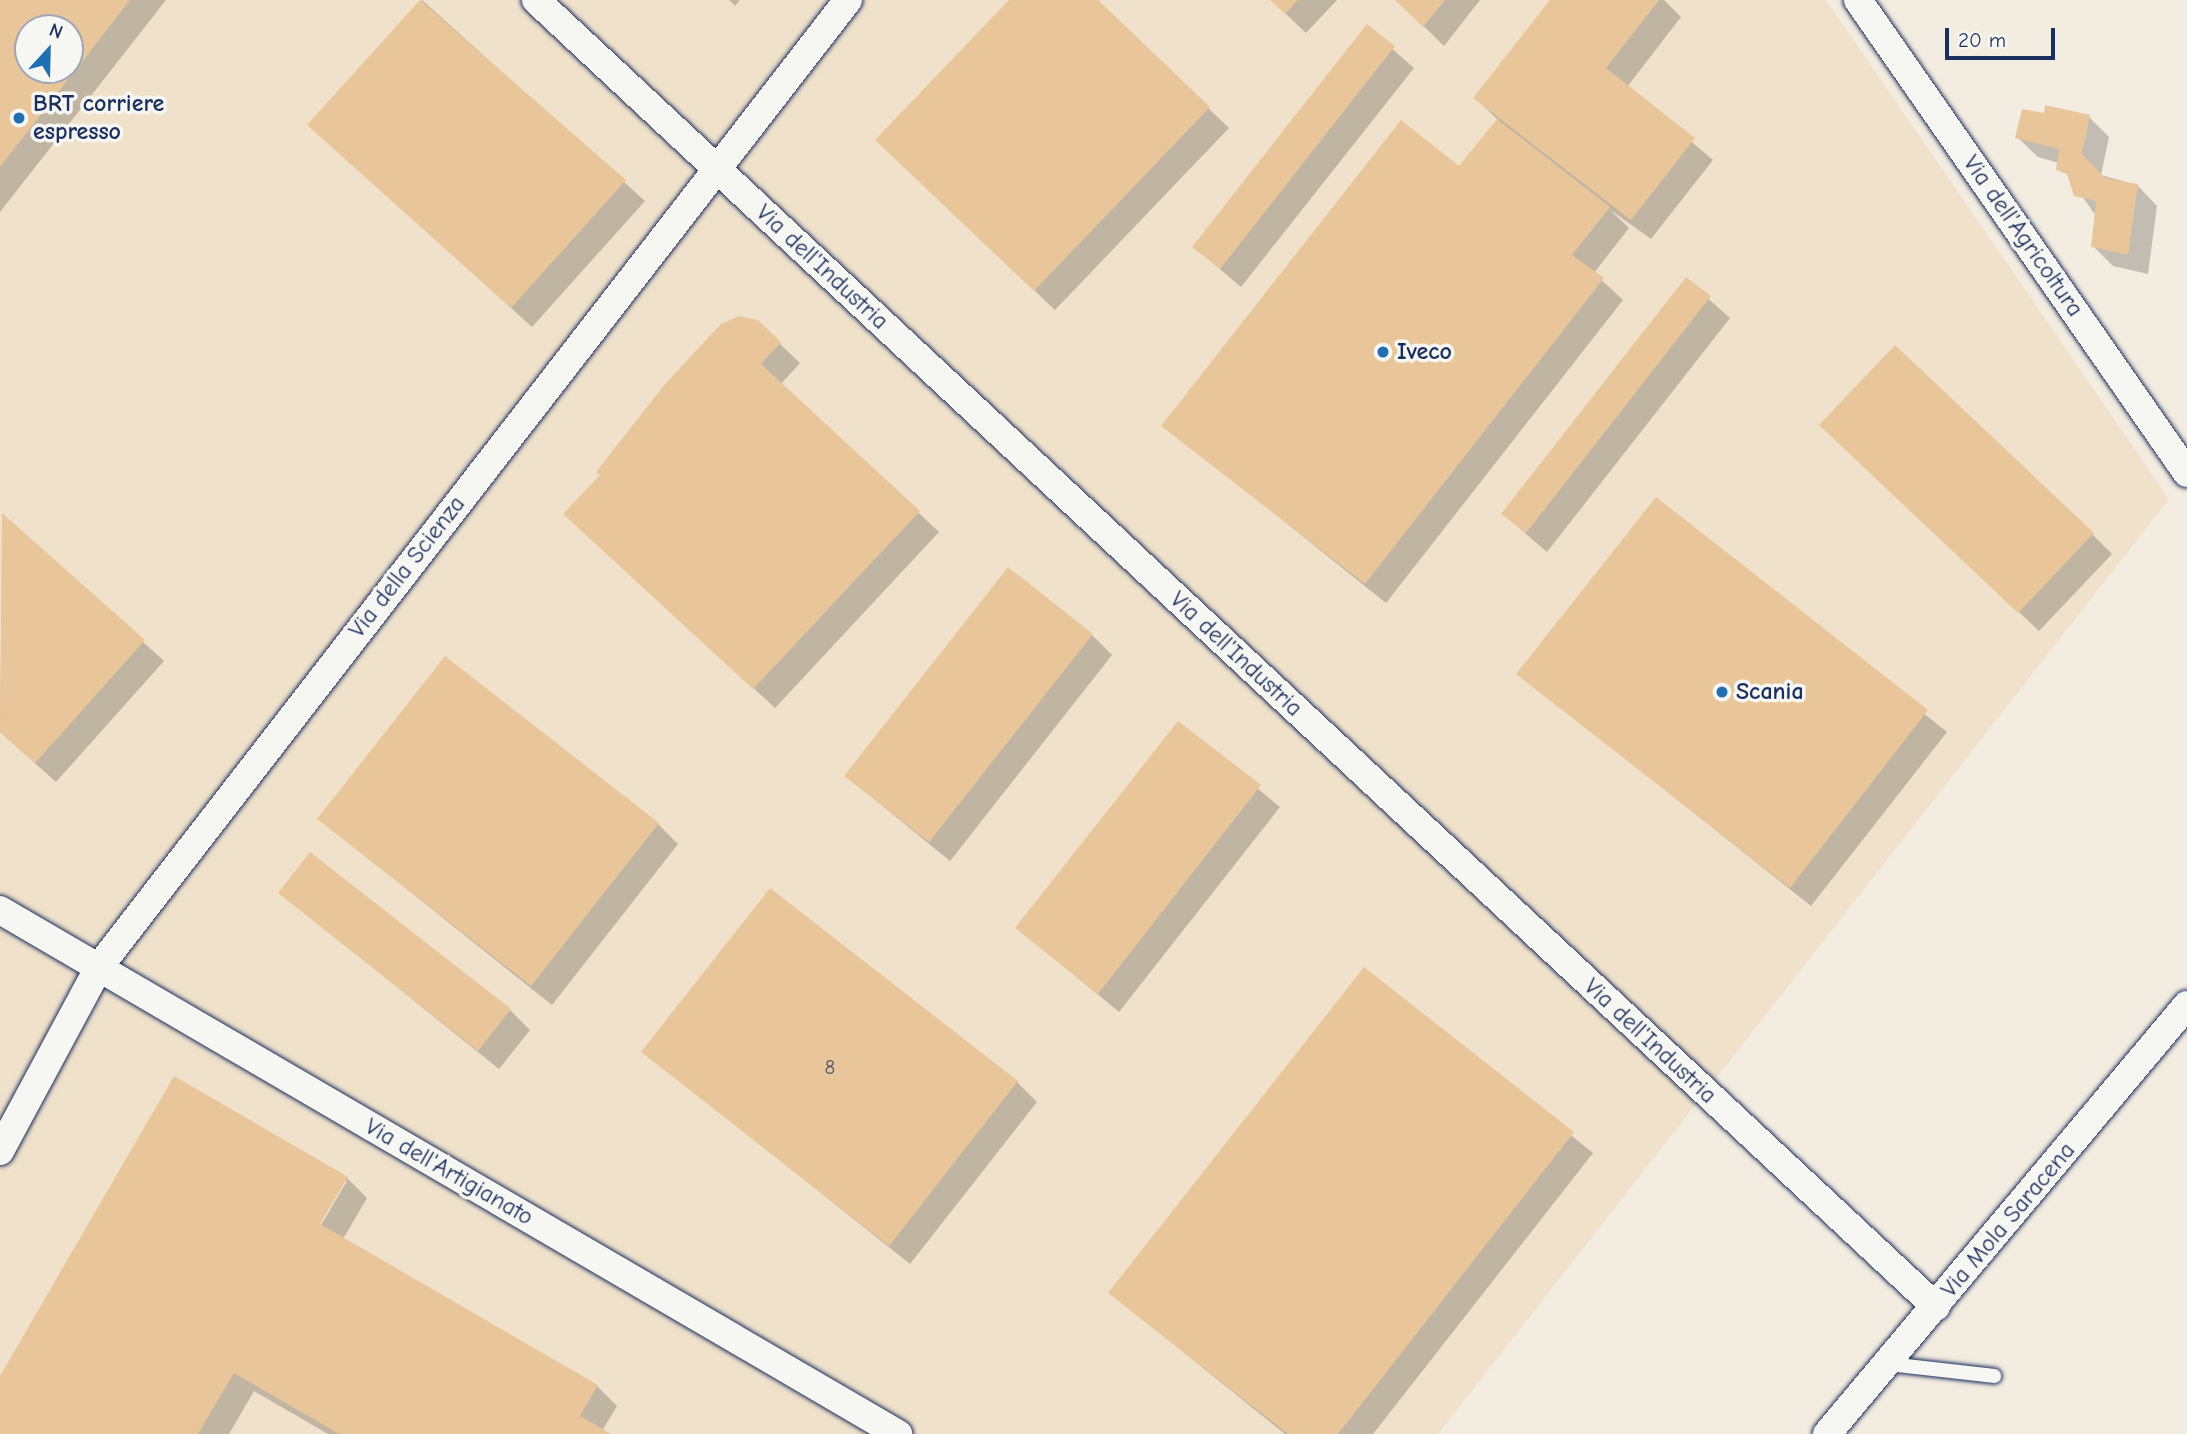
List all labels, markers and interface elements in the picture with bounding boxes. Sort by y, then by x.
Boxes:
north arrow [14,14,84,84]
scale bar [1949,14,2059,58]
text: N [46,19,66,44]
text: 20 m [1958,28,2006,52]
place label: BRT corriere espresso [33,90,164,146]
marker: BRT corriere espresso [11,110,27,126]
street label: Via dell'Agricoltura [1957,150,2089,322]
street label: Via dell'Industria [750,198,894,336]
place label: Iveco [1397,338,1452,366]
marker: Iveco [1375,344,1391,360]
street label: Via della Scienza [343,490,471,644]
street label: Via dell'Industria [1164,585,1308,723]
place label: Scania [1736,678,1804,706]
marker: Scania [1714,684,1730,700]
street label: Via dell'Industria [1578,972,1722,1110]
house number: 8 [825,1054,835,1080]
street label: Via dell'Artigianato [360,1112,538,1232]
street label: Via Mola Saracena [1935,1137,2081,1303]

